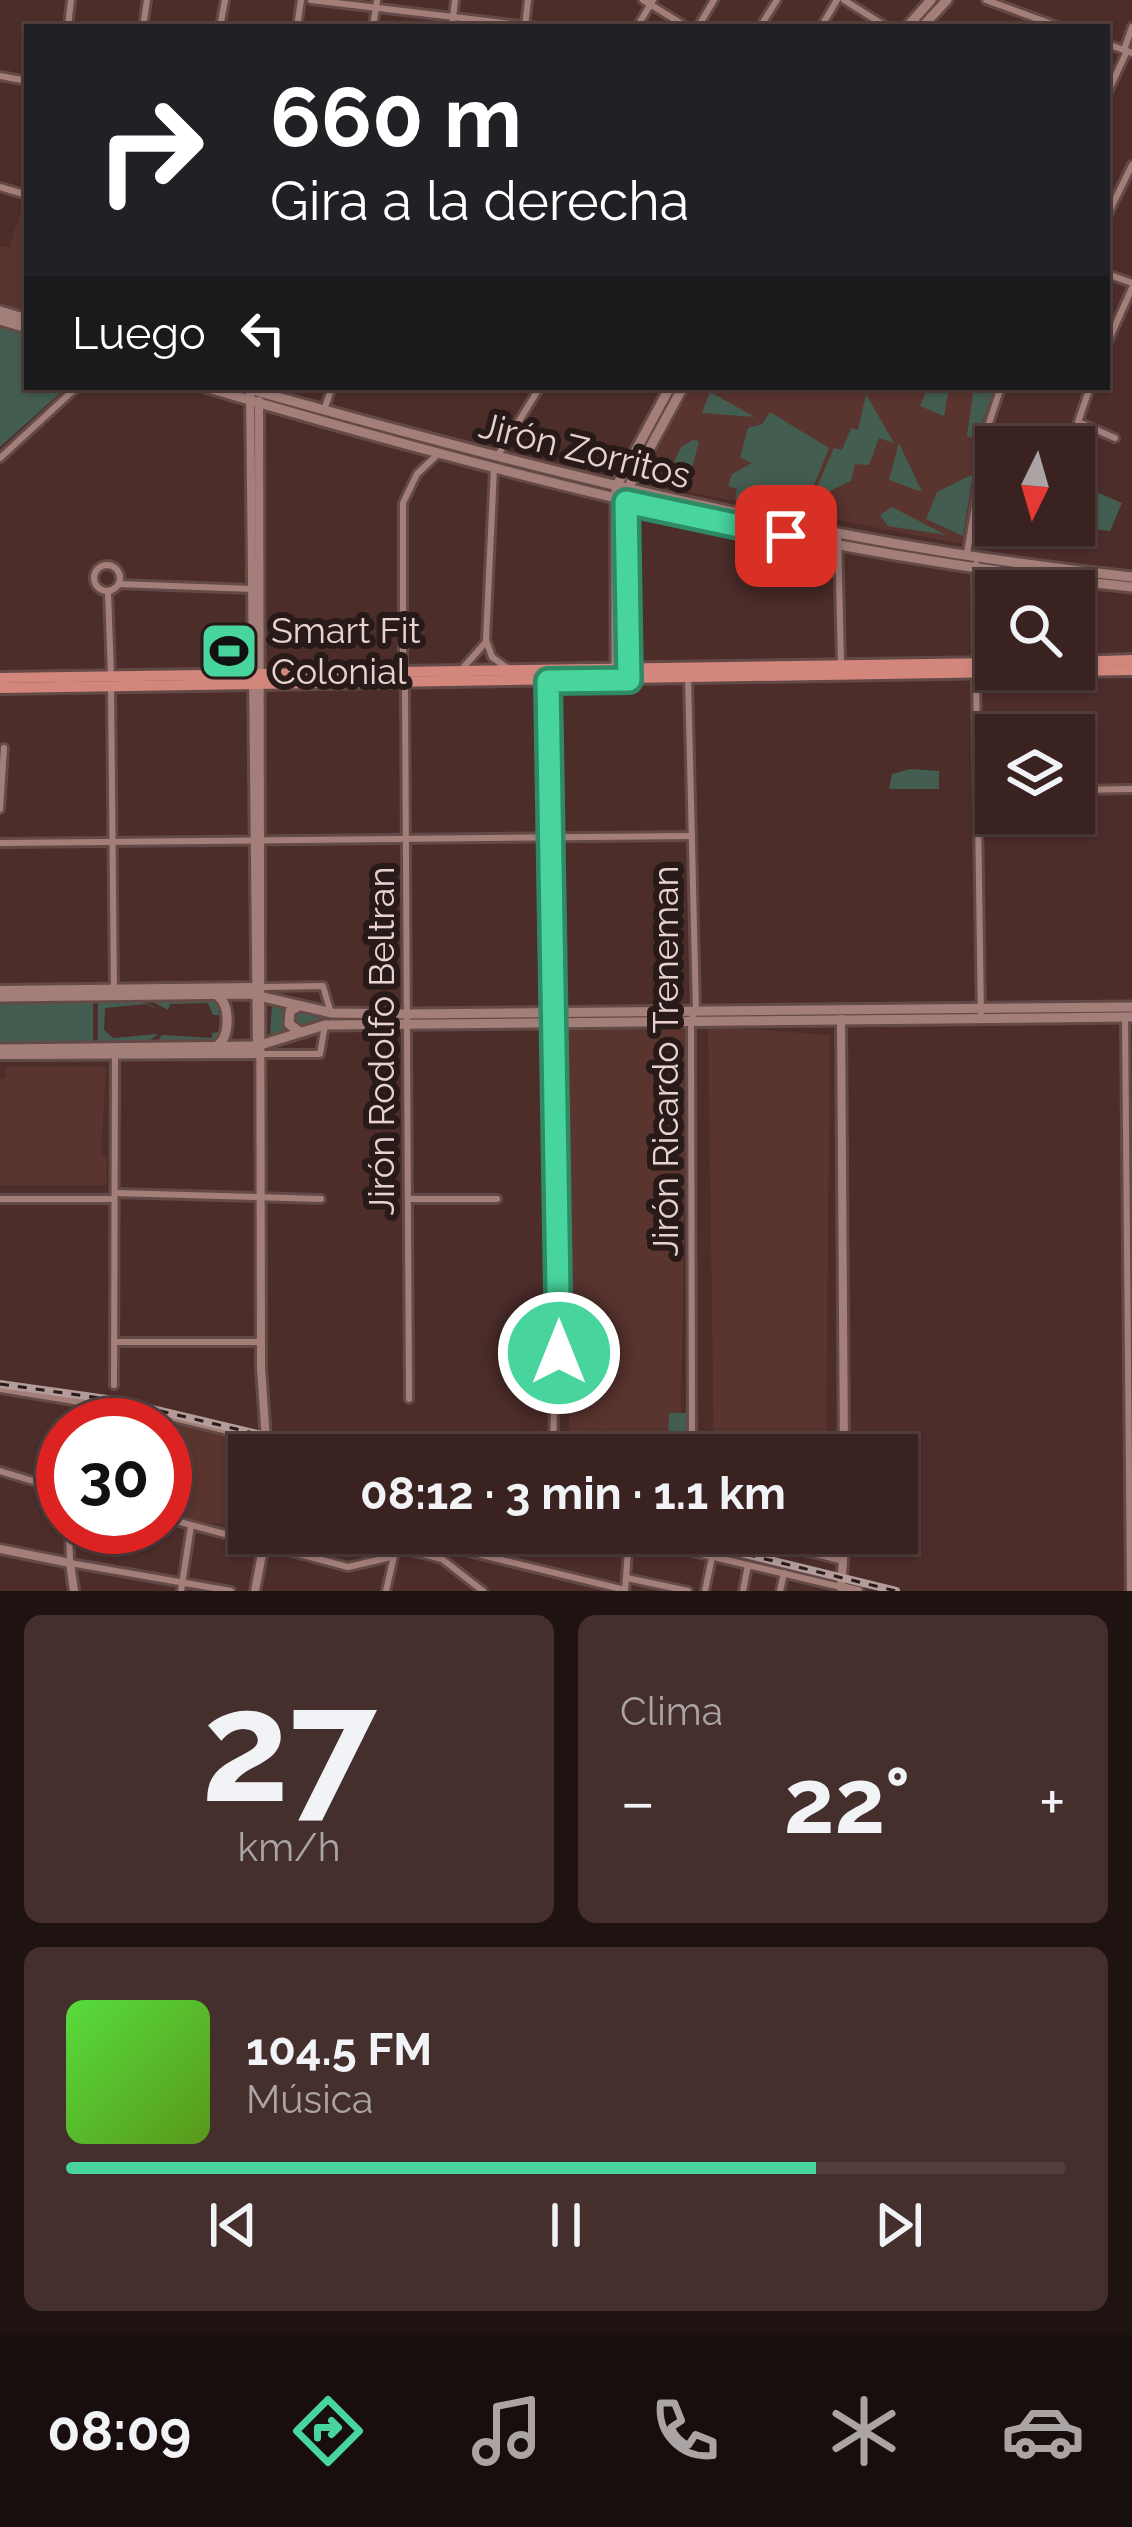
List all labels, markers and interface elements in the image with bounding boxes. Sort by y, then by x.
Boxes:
text: 660 m [270,68,522,167]
icon: right [72,72,228,228]
text: Gira a la derecha [270,169,689,233]
icon: left [230,300,296,366]
text: Luego [72,307,206,360]
street label: Jirón Zorritos [475,403,695,497]
north arrow [975,426,1095,546]
map controls [975,426,1095,834]
pin [735,485,837,587]
icon: arrive [753,503,819,569]
button: search [975,570,1095,690]
place label: Smart Fit Colonial [271,609,421,692]
sports icon: Smart Fit Colonial [198,620,260,682]
button: layers [975,714,1095,834]
street label: Jirón Ricardo Treneman [644,865,686,1257]
street label: Jirón Rodolfo Beltran [360,867,402,1215]
position arrow [496,1290,622,1416]
speed limit sign: 30 [36,1398,192,1554]
text: 08:12 · 3 min · 1.1 km [360,1467,786,1520]
text: 27 [201,1654,377,1838]
text: Clima [620,1688,723,1734]
text: 22° [784,1748,910,1854]
text: − [620,1763,656,1840]
text: + [1039,1763,1066,1840]
text: km/h [238,1824,340,1870]
text: 104.5 FM [246,2023,432,2076]
text: Música [246,2076,373,2122]
icon: previous [200,2192,266,2258]
icon: pause [533,2192,599,2258]
icon: next [866,2192,932,2258]
icon: directions [286,2389,370,2473]
icon: music [465,2389,549,2473]
icon: phone [643,2389,727,2473]
icon: climate [822,2389,906,2473]
icon: car [1001,2389,1085,2473]
text: 08:09 [47,2399,191,2463]

